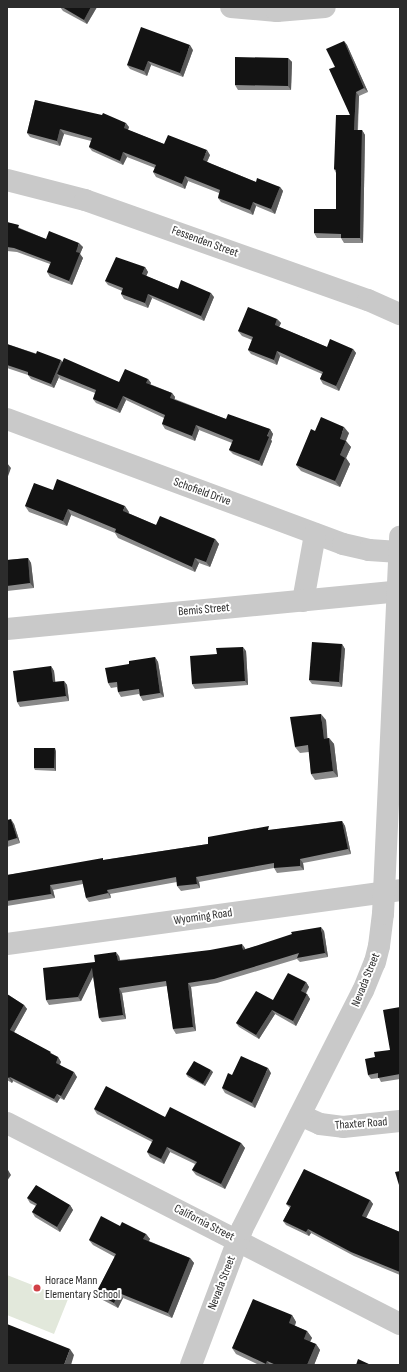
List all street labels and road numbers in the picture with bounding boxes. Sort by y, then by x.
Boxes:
street label: Fessenden Street [170,223,240,261]
street label: Schofield Drive [171,475,233,509]
street label: Bemis Street [178,601,230,619]
street label: Wyoming Road [173,906,233,928]
street label: Nevada Street [349,951,383,1009]
street label: Thaxter Road [334,1115,388,1133]
street label: California Street [171,1202,237,1244]
street label: Nevada Street [205,1254,239,1312]

